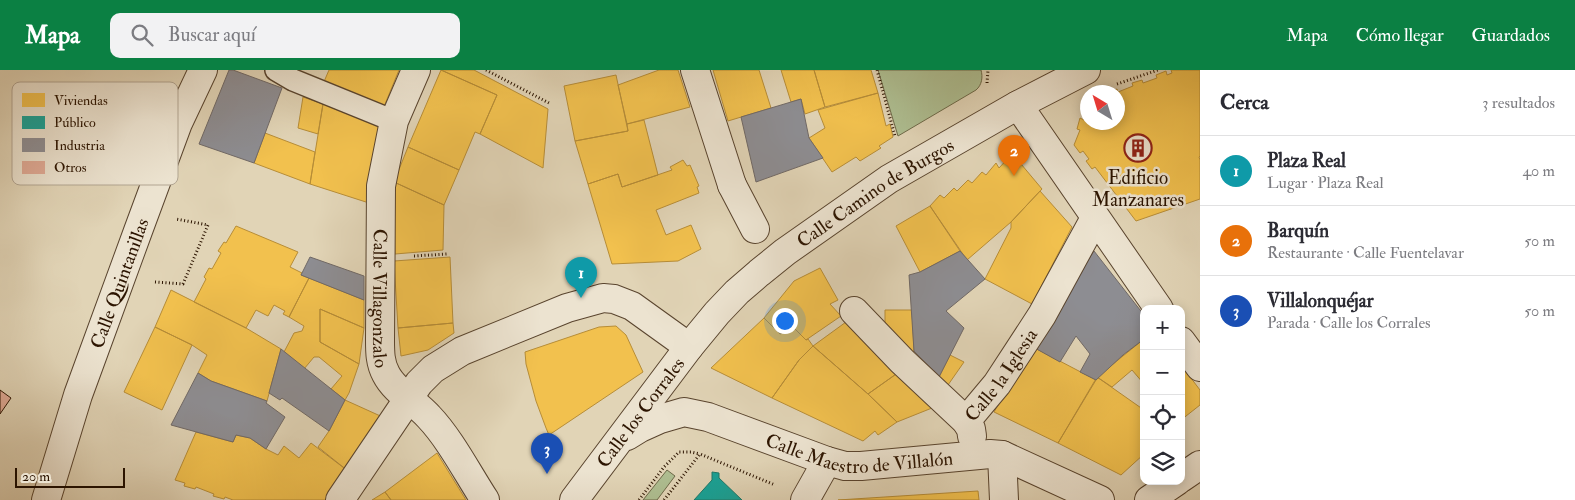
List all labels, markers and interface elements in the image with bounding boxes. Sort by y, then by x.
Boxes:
search box [110,13,460,58]
text: Mapa [25,20,80,51]
icon: search [128,21,156,49]
text: Buscar aquí [168,23,256,47]
text: Mapa [1287,24,1328,47]
text: Cómo llegar [1356,24,1444,47]
text: Guardados [1472,24,1550,47]
legend [12,82,178,185]
north arrow [1080,85,1125,130]
text: Cerca [1220,89,1269,116]
text: Viviendas [54,92,108,109]
text: 3 resultados [1482,93,1555,113]
text: Público [54,114,96,131]
street label: Calle Camino de Burgos [792,133,958,253]
building icon: Edificio Manzanares [1123,133,1153,163]
pin: 2 [998,135,1030,176]
text: Industria [54,137,105,154]
text: Plaza Real [1267,149,1346,173]
text: Otros [54,159,87,176]
text: 1 [1233,161,1239,181]
text: 40 m [1522,161,1555,181]
place label: Edificio Manzanares [1092,166,1184,212]
text: Lugar · Plaza Real [1267,173,1384,193]
street label: Calle Quintanillas [85,215,155,352]
text: Barquín [1267,219,1329,243]
street label: Calle Villagonzalo [367,229,393,370]
text: 2 [1232,231,1240,251]
text: 50 m [1524,231,1555,251]
text: Restaurante · Calle Fuentelavar [1267,243,1464,263]
pin: 1 [565,257,597,298]
text: Villalonquéjar [1267,289,1374,313]
text: 3 [1233,301,1239,321]
text: 50 m [1524,301,1555,321]
map controls [1140,305,1185,485]
button: + [1140,305,1185,350]
your location [772,308,798,334]
text: Parada · Calle los Corrales [1267,313,1431,333]
street label: Calle la Iglesia [960,324,1043,427]
button: − [1140,350,1185,395]
street label: Calle los Corrales [592,353,690,473]
button: locate [1140,395,1185,440]
street label: Calle Maestro de Villalón [762,428,954,479]
pin: 3 [531,433,563,474]
button: layers [1140,440,1185,485]
scale bar [15,465,125,488]
text: 20 m [22,468,50,485]

